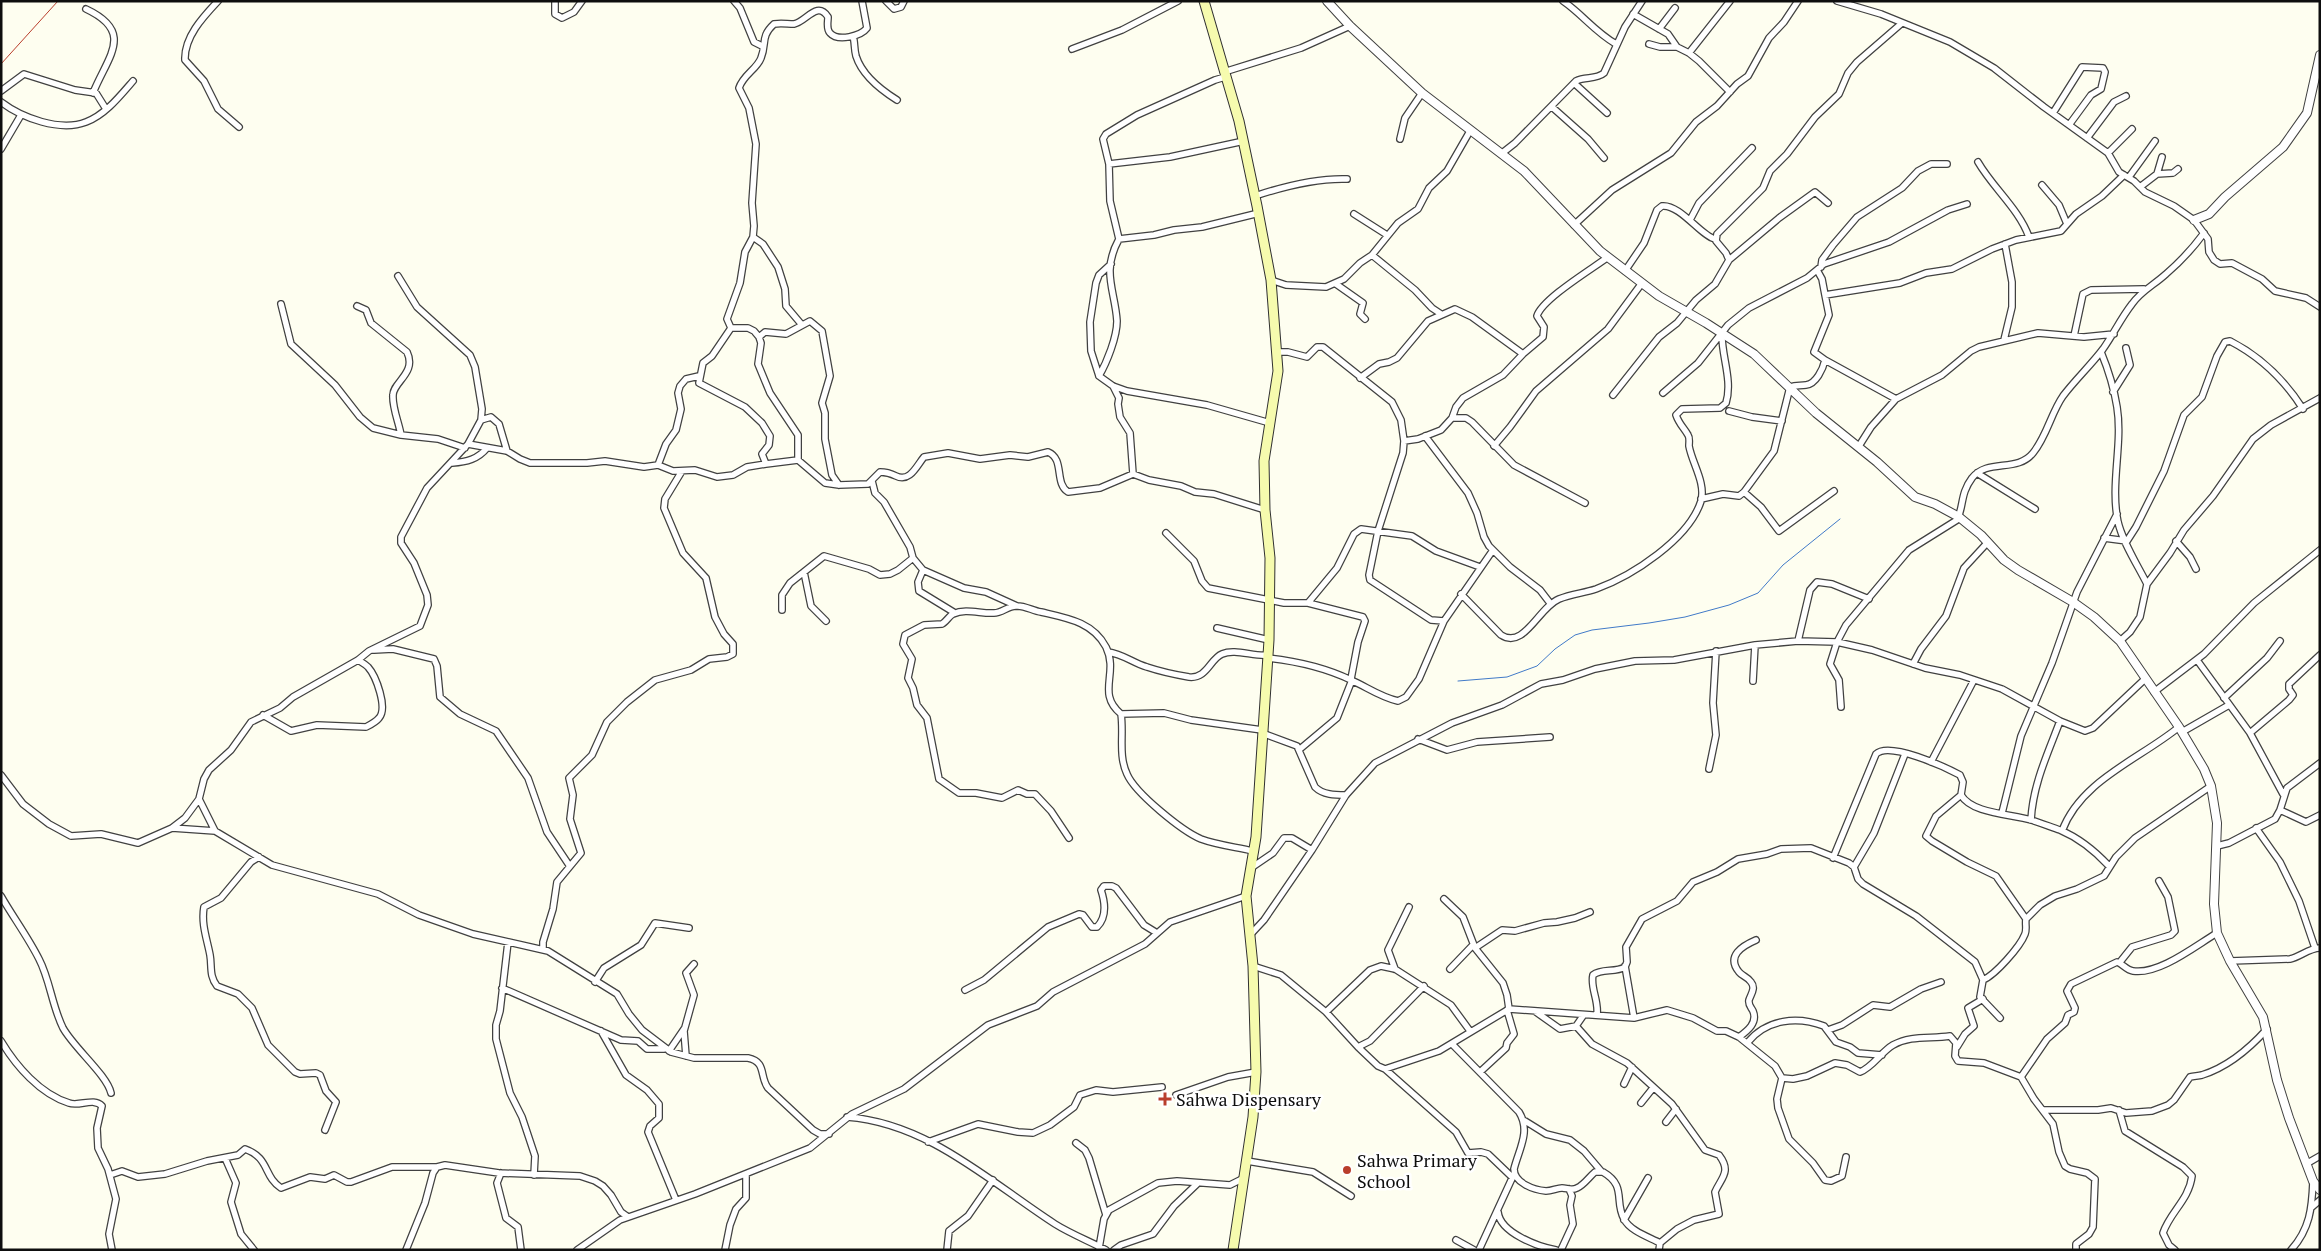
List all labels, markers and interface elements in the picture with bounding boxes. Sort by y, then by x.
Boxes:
place label: Sahwa Dispensary [1176,1087,1322,1111]
marker: Sahwa Dispensary [1158,1092,1172,1106]
place label: Sahwa Primary School [1357,1148,1478,1193]
marker: Sahwa Primary School [1341,1164,1353,1176]

